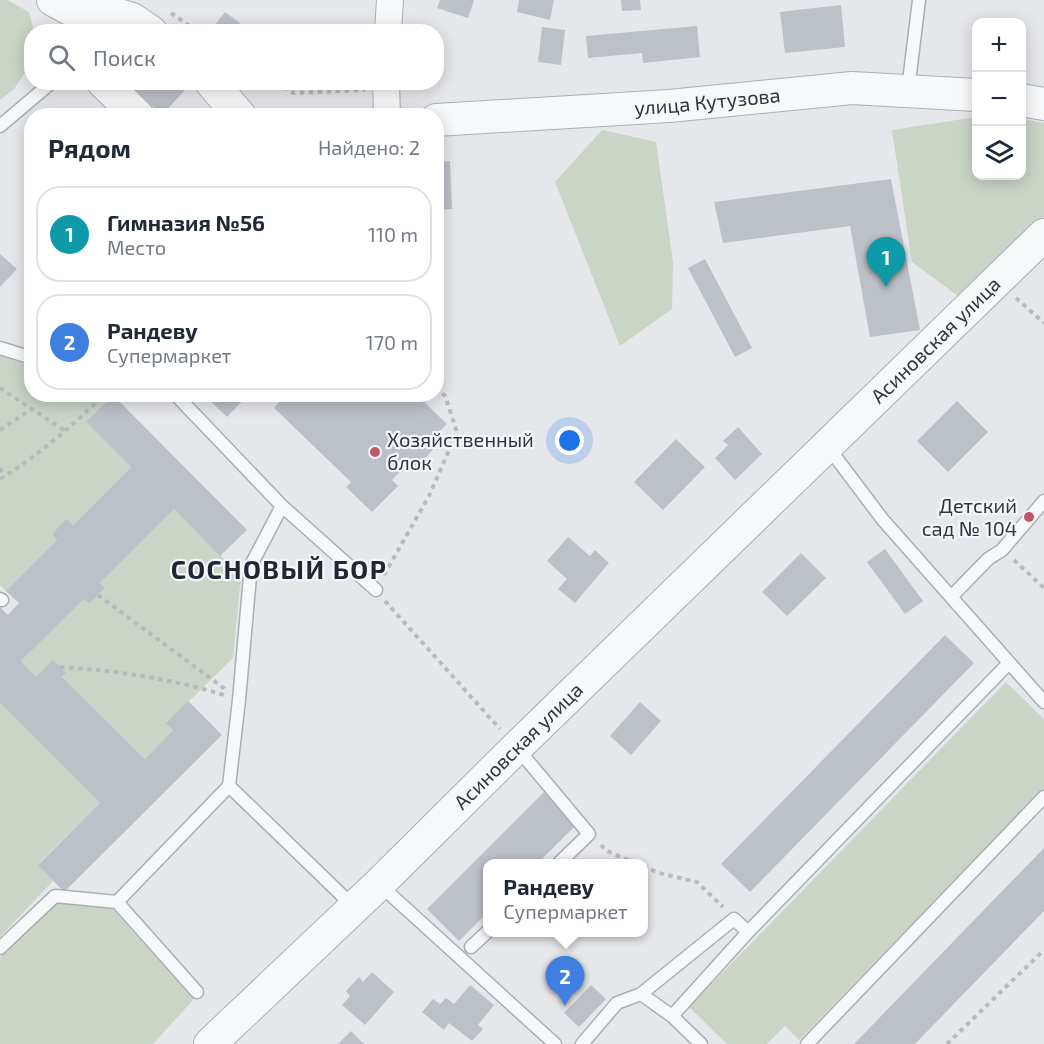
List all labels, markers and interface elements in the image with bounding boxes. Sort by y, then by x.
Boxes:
map controls [972,18,1026,180]
button: + [972,18,1026,72]
search box [24,24,444,90]
icon: search [45,41,78,74]
text: Поиск [93,44,156,70]
button: − [972,72,1026,126]
street label: улица Кутузова [634,82,781,120]
button: layers [972,126,1026,180]
text: Рядом [48,132,131,163]
text: Найдено: 2 [318,135,420,159]
text: Гимназия №56 [107,209,265,235]
text: 1 [65,222,74,246]
text: 110 m [368,222,418,246]
text: Место [107,235,166,259]
pin: 1 [866,238,906,287]
street label: Асиновская улица [865,271,1005,408]
text: Рандеву [107,317,198,343]
text: 2 [64,330,75,354]
text: 170 m [366,330,418,354]
text: Супермаркет [107,343,231,367]
your location [555,426,584,455]
place label: Хозяйственный блок [387,427,534,474]
marker: Хозяйственный блок [368,445,382,459]
place label: Детский сад № 104 [922,493,1017,540]
marker: Детский сад № 104 [1022,510,1036,524]
district label: СОСНОВЫЙ БОР [171,553,387,584]
street label: Асиновская улица [448,677,587,814]
popup [483,859,648,937]
text: Рандеву [503,873,594,899]
text: Супермаркет [503,899,628,923]
pin: 2 [546,956,584,1006]

